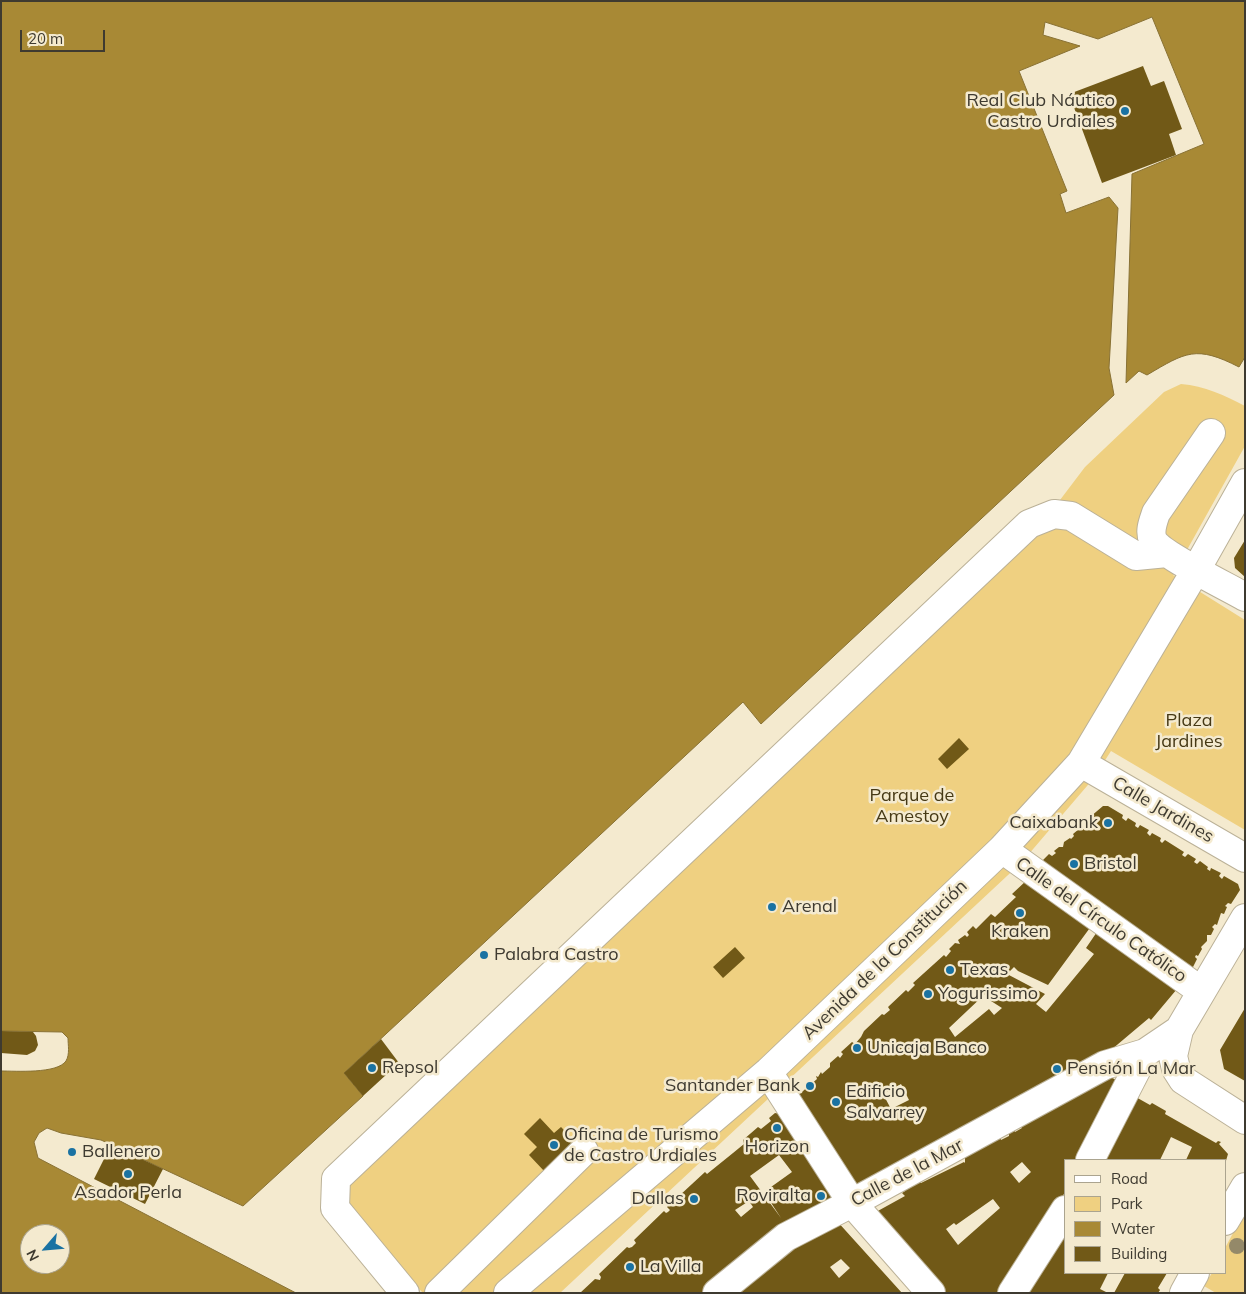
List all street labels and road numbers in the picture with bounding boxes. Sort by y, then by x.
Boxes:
street label: Calle Jardines [1109,772,1217,848]
street label: Calle del Círculo Católico [1011,853,1191,987]
street label: Avenida de la Constitución [798,876,972,1044]
street label: Calle de la Mar [847,1134,967,1212]

